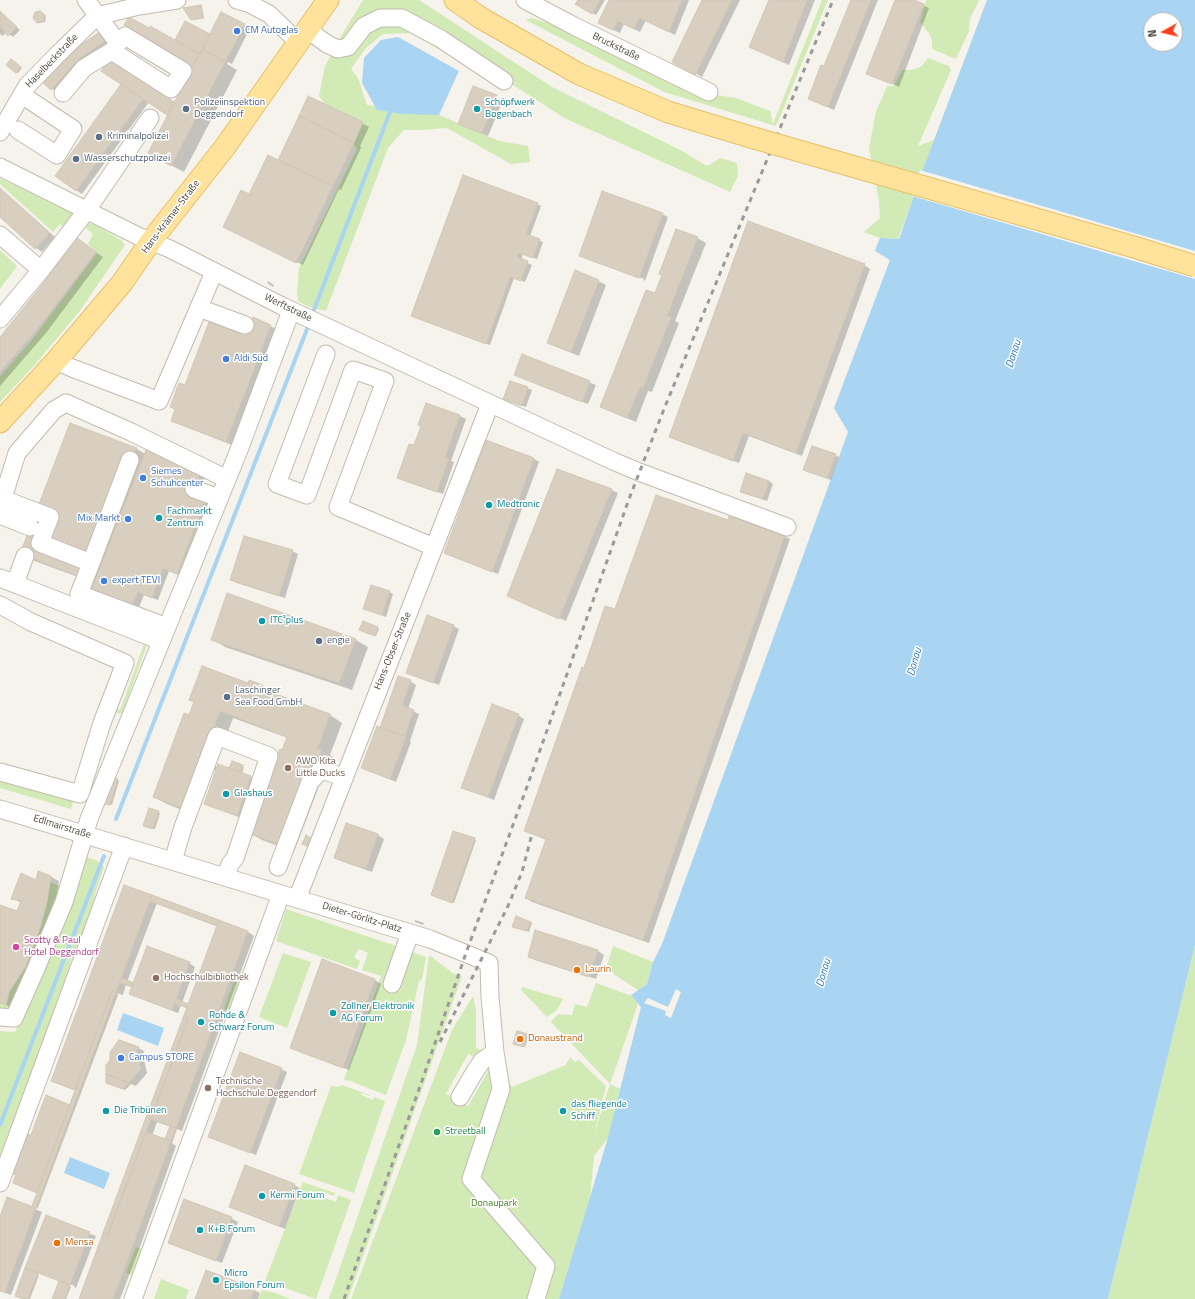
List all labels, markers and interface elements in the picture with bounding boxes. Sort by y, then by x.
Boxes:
north arrow [1143,12,1183,52]
place label: CM Autoglas [245,25,298,37]
marker: CM Autoglas [232,26,242,36]
text: N [1144,29,1161,38]
street label: Bruckstraße [590,30,642,64]
street label: Haselbeckstraße [23,31,81,91]
place label: Polizeiinspektion Deggendorf [194,97,265,120]
place label: Schöpfwerk Bogenbach [485,97,535,120]
marker: Polizeiinspektion Deggendorf [181,104,191,114]
marker: Schöpfwerk Bogenbach [472,104,482,114]
place label: Kriminalpolizei [107,131,168,143]
marker: Kriminalpolizei [94,132,104,142]
place label: Wasserschutzpolizei [84,153,170,165]
marker: Wasserschutzpolizei [71,154,81,164]
street label: Hans-Krämer-Straße [139,178,203,256]
street label: Werftstraße [262,291,314,325]
water label: Donau [1003,338,1025,370]
place label: Aldi Süd [234,353,268,365]
marker: Aldi Süd [221,354,231,364]
place label: Siemes Schuhcenter [151,466,204,490]
marker: Siemes Schuhcenter [138,473,148,483]
place label: Medtronic [497,499,540,511]
marker: Medtronic [484,500,494,510]
place label: Fachmarkt Zentrum [167,506,212,530]
place label: Mix Markt [78,513,120,525]
marker: Fachmarkt Zentrum [154,513,164,523]
marker: Mix Markt [123,514,133,524]
place label: expert TEVI [112,575,160,587]
marker: expert TEVI [99,576,109,586]
street label: Hans-Obser-Straße [372,610,414,692]
place label: ITC²plus [270,615,303,627]
marker: ITC²plus [257,616,267,626]
place label: engie [327,635,350,647]
marker: engie [314,636,324,646]
water label: Donau [905,646,925,678]
place label: Laschinger Sea Food GmbH [235,685,302,708]
marker: Laschinger Sea Food GmbH [222,692,232,702]
place label: AWO Kita Little Ducks [296,756,345,780]
marker: AWO Kita Little Ducks [283,763,293,773]
place label: Glashaus [234,788,272,800]
marker: Glashaus [221,789,231,799]
street label: Edlmairstraße [32,813,92,841]
street label: Dieter-Görlitz-Platz [321,900,403,936]
place label: Scotty & Paul Hotel Deggendorf [24,935,99,958]
marker: Scotty & Paul Hotel Deggendorf [11,942,21,952]
water label: Donau [814,957,834,989]
place label: Laurin [585,964,611,976]
marker: Laurin [572,965,582,975]
place label: Hochschulbibliothek [164,972,249,984]
marker: Hochschulbibliothek [151,973,161,983]
place label: Zollner Elektronik AG Forum [341,1001,414,1024]
marker: Zollner Elektronik AG Forum [328,1008,338,1018]
place label: Rohde & Schwarz Forum [209,1010,274,1034]
marker: Rohde & Schwarz Forum [196,1017,206,1027]
place label: Donaustrand [528,1033,583,1045]
marker: Donaustrand [515,1034,525,1044]
place label: Campus STORE [129,1052,194,1064]
marker: Campus STORE [116,1053,126,1063]
place label: Technische Hochschule Deggendorf [216,1076,316,1100]
marker: Technische Hochschule Deggendorf [203,1083,213,1093]
place label: das fliegende Schiff [571,1099,627,1122]
place label: Die Tribünen [114,1105,166,1117]
marker: Die Tribünen [101,1106,111,1116]
marker: das fliegende Schiff [558,1106,568,1116]
place label: Streetball [445,1126,486,1138]
marker: Streetball [432,1127,442,1137]
place label: Kermi Forum [270,1190,324,1202]
marker: Kermi Forum [257,1191,267,1201]
park label: Donaupark [471,1198,517,1210]
place label: K+B Forum [208,1224,255,1236]
marker: K+B Forum [195,1225,205,1235]
place label: Mensa [65,1237,93,1249]
marker: Mensa [52,1238,62,1248]
place label: Micro Epsilon Forum [224,1268,284,1292]
marker: Micro Epsilon Forum [211,1275,221,1285]

